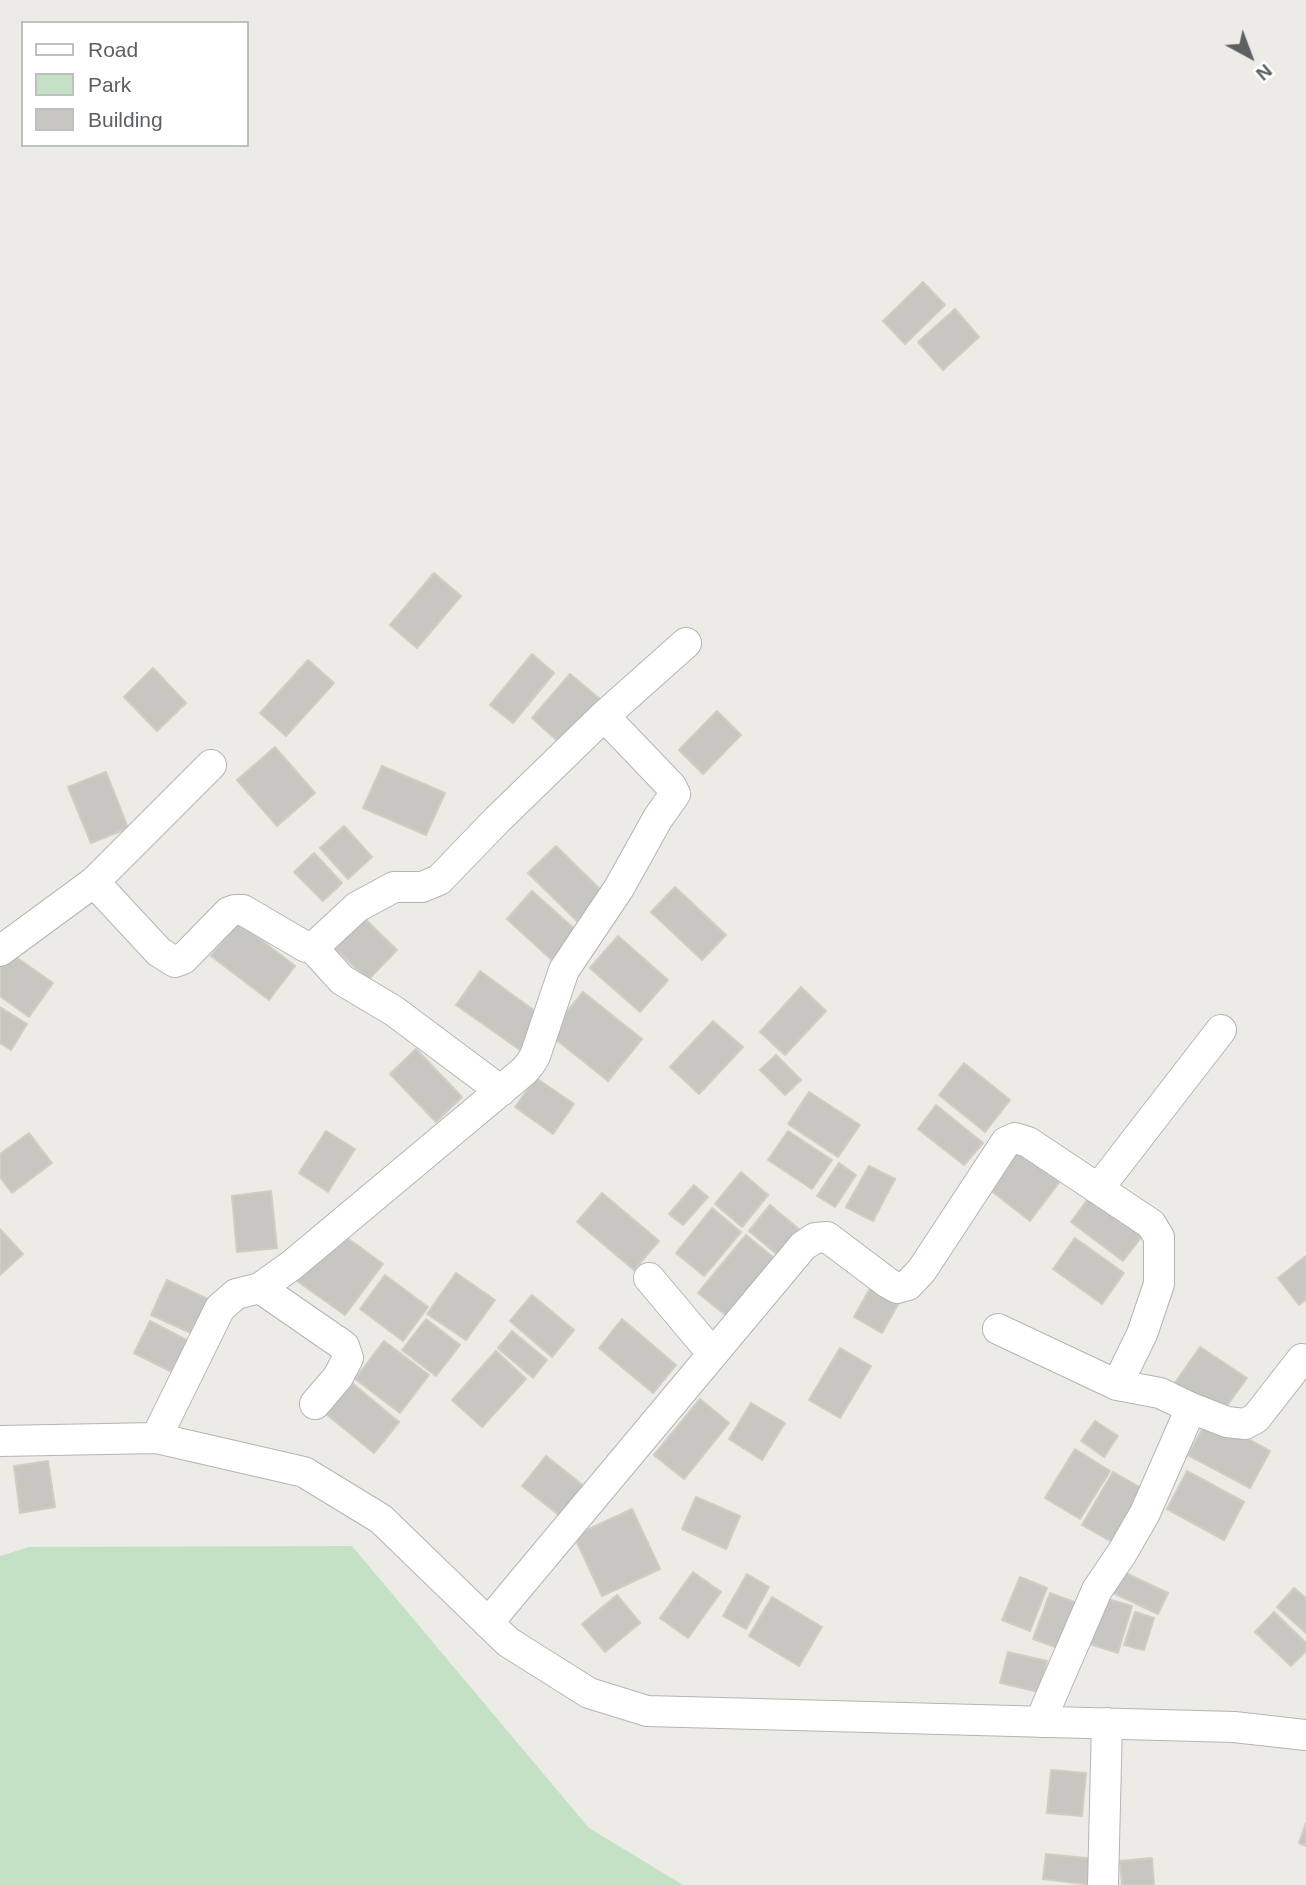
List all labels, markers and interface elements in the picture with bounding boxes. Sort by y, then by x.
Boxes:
legend [21,21,248,147]
north arrow [1215,21,1285,91]
text: Road [88,38,138,61]
text: N [1252,60,1276,85]
text: Park [88,73,131,96]
text: Building [88,108,163,131]

